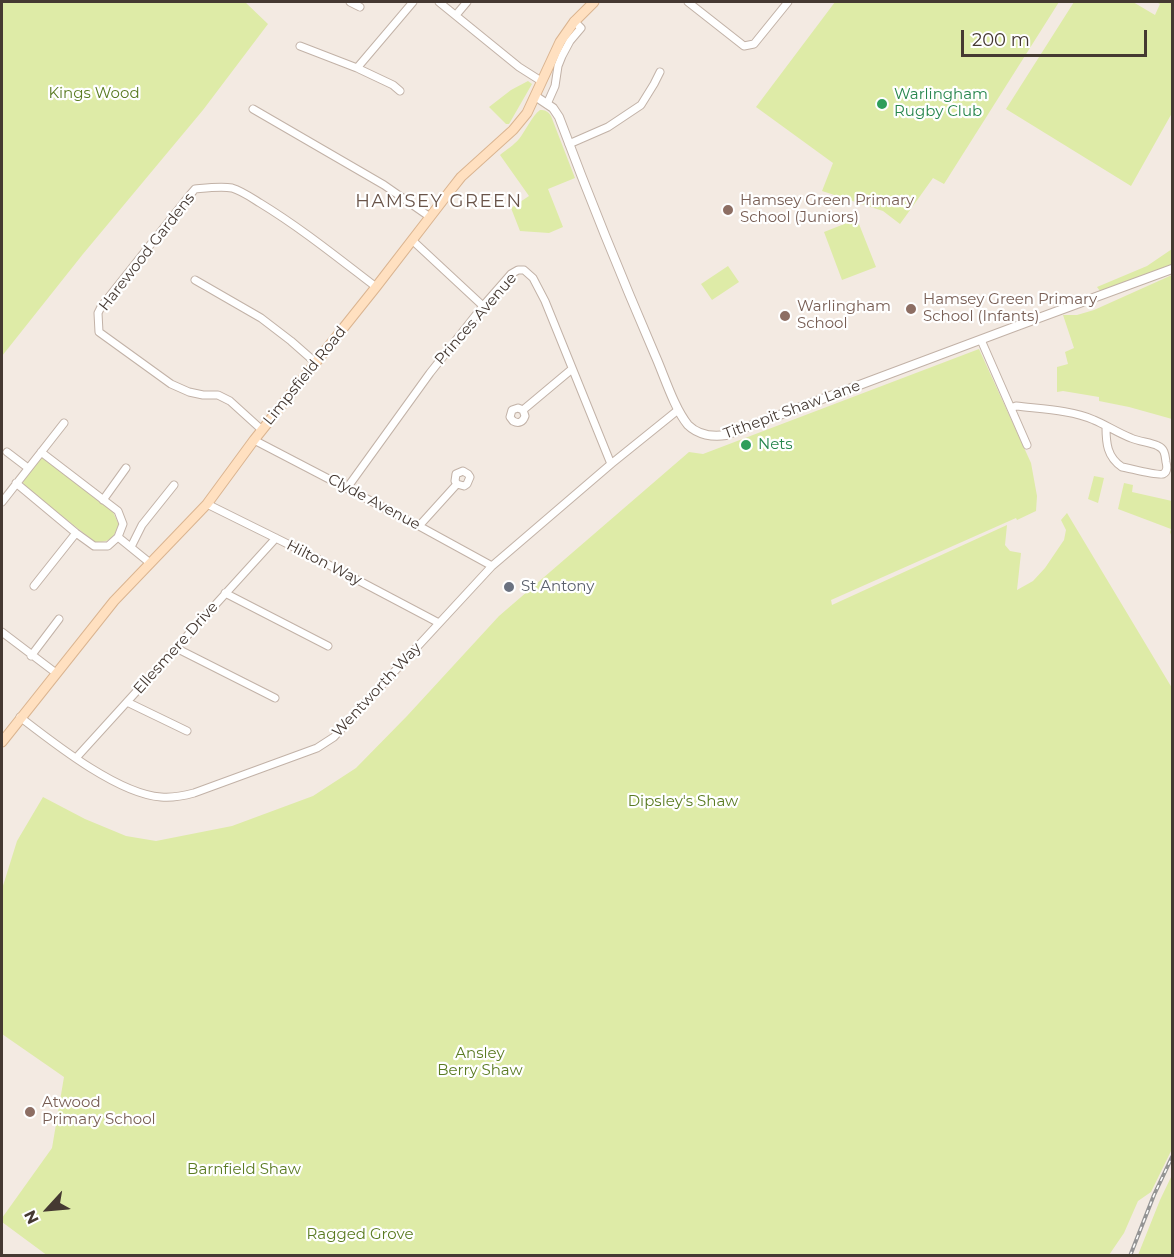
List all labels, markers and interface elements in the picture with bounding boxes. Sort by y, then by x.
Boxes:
scale bar [964,18,1150,56]
text: 200 m [972,29,1030,51]
park label: Kings Wood [48,85,140,103]
place label: Warlingham Rugby Club [894,86,988,121]
marker: Warlingham Rugby Club [875,97,889,111]
street label: Harewood Gardens [95,189,199,315]
district label: HAMSEY GREEN [355,191,523,213]
place label: Hamsey Green Primary School (Juniors) [740,192,914,227]
marker: Hamsey Green Primary School (Juniors) [721,203,735,217]
street label: Princes Avenue [431,269,521,369]
place label: Hamsey Green Primary School (Infants) [923,291,1097,326]
place label: Warlingham School [797,298,891,333]
marker: Hamsey Green Primary School (Infants) [904,302,918,316]
marker: Warlingham School [778,309,792,323]
street label: Limpsfield Road [260,323,350,429]
street label: Tithepit Shaw Lane [721,377,863,443]
place label: Nets [758,436,793,454]
marker: Nets [739,438,753,452]
street label: Clyde Avenue [325,470,423,534]
street label: Hilton Way [283,536,365,590]
place label: St Antony [521,578,594,596]
marker: St Antony [502,580,516,594]
street label: Ellesmere Drive [130,598,222,698]
street label: Wentworth Way [329,639,425,741]
park label: Dipsley's Shaw [628,793,738,811]
park label: Ansley Berry Shaw [437,1045,523,1080]
place label: Atwood Primary School [42,1094,156,1129]
marker: Atwood Primary School [23,1105,37,1119]
park label: Barnfield Shaw [187,1161,301,1179]
north arrow [18,1179,78,1239]
text: N [20,1207,43,1227]
park label: Ragged Grove [307,1226,413,1244]

